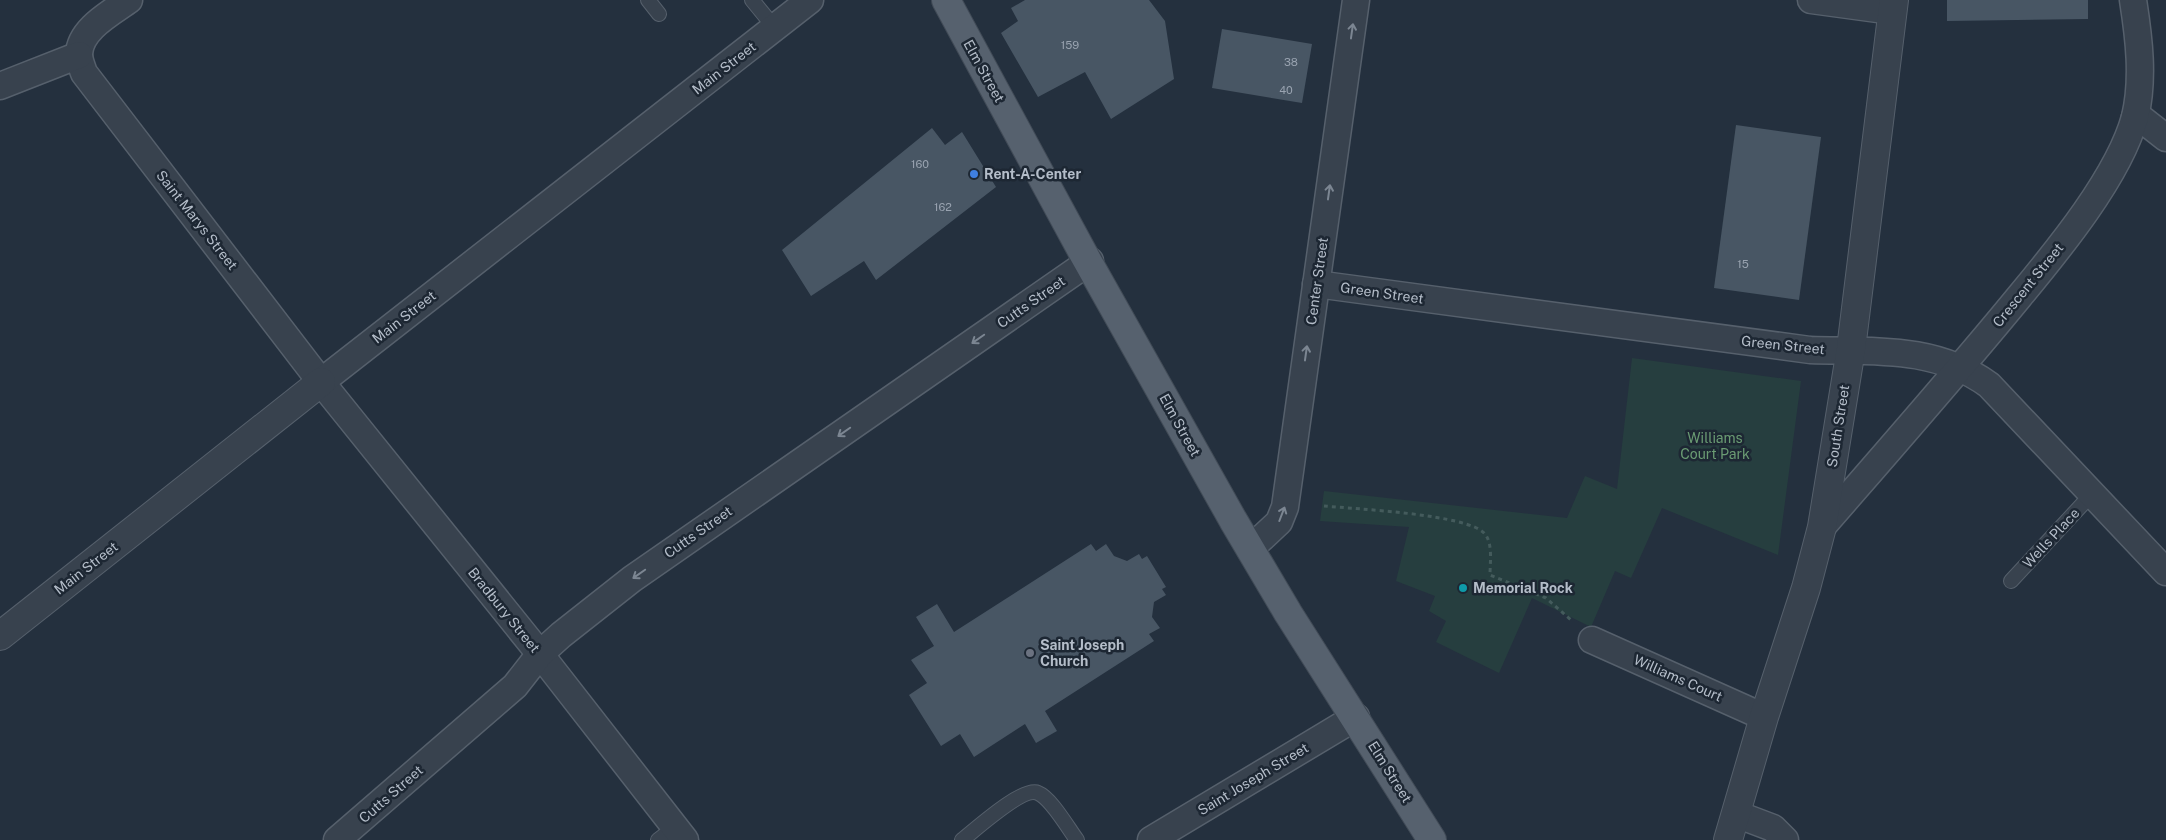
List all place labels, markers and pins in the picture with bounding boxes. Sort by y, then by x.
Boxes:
place label: Rent-A-Center [984,166,1081,182]
marker: Rent-A-Center [968,168,980,180]
place label: Memorial Rock [1473,580,1573,596]
marker: Memorial Rock [1457,582,1469,594]
place label: Saint Joseph Church [1040,637,1124,669]
marker: Saint Joseph Church [1024,647,1036,659]

